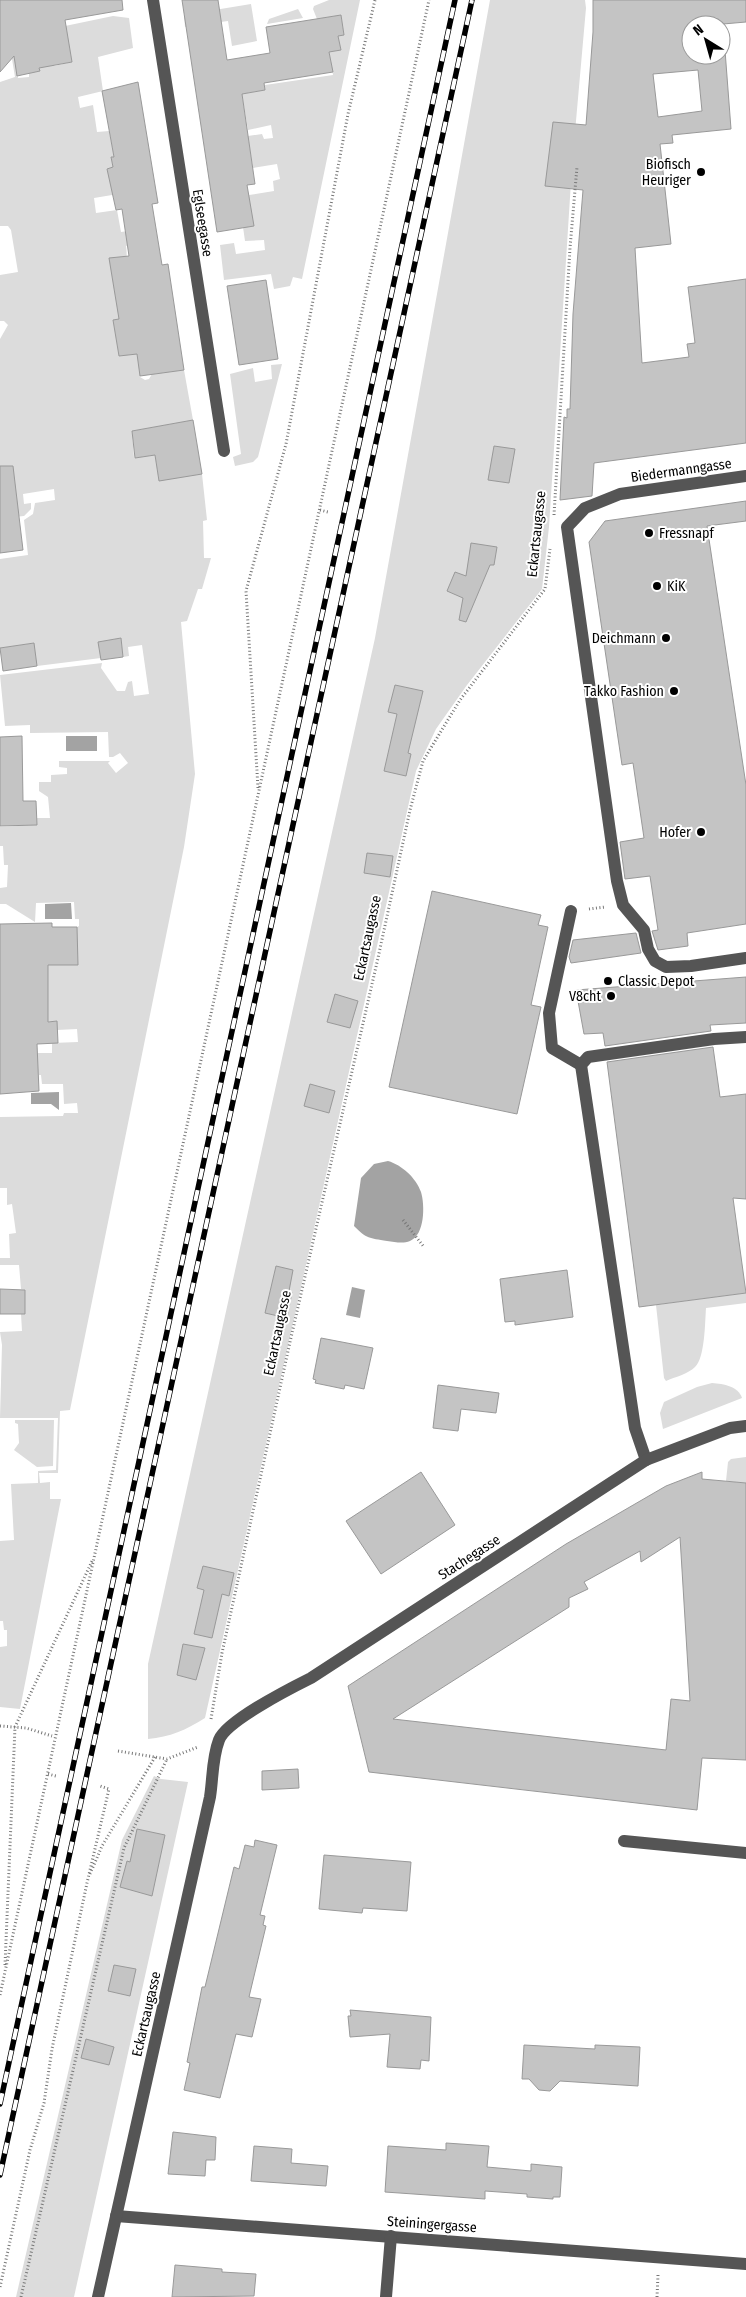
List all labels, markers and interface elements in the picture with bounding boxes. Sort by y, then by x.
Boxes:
north arrow [681,15,731,65]
text: N [690,21,707,39]
place label: Biofisch Heuriger [642,156,691,189]
marker: Biofisch Heuriger [695,166,707,178]
street label: Eglseegasse [189,188,216,258]
street label: Biedermanngasse [630,455,733,486]
street label: Eckartsaugasse [524,490,549,578]
place label: Fressnapf [659,525,716,542]
marker: Fressnapf [643,527,655,539]
place label: KiK [667,578,686,595]
marker: KiK [651,580,663,592]
place label: Deichmann [592,630,656,647]
marker: Deichmann [660,632,672,644]
place label: Takko Fashion [584,683,664,700]
marker: Takko Fashion [668,685,680,697]
place label: Hofer [659,824,691,841]
marker: Hofer [695,826,707,838]
street label: Eckartsaugasse [350,894,385,982]
place label: Classic Depot [618,973,695,990]
marker: Classic Depot [602,975,614,987]
place label: V8cht [569,988,601,1005]
marker: V8cht [605,990,617,1002]
street label: Eckartsaugasse [260,1289,295,1377]
street label: Stachegasse [435,1531,503,1584]
street label: Eckartsaugasse [128,1970,165,2058]
street label: Steiningergasse [387,2213,477,2236]

